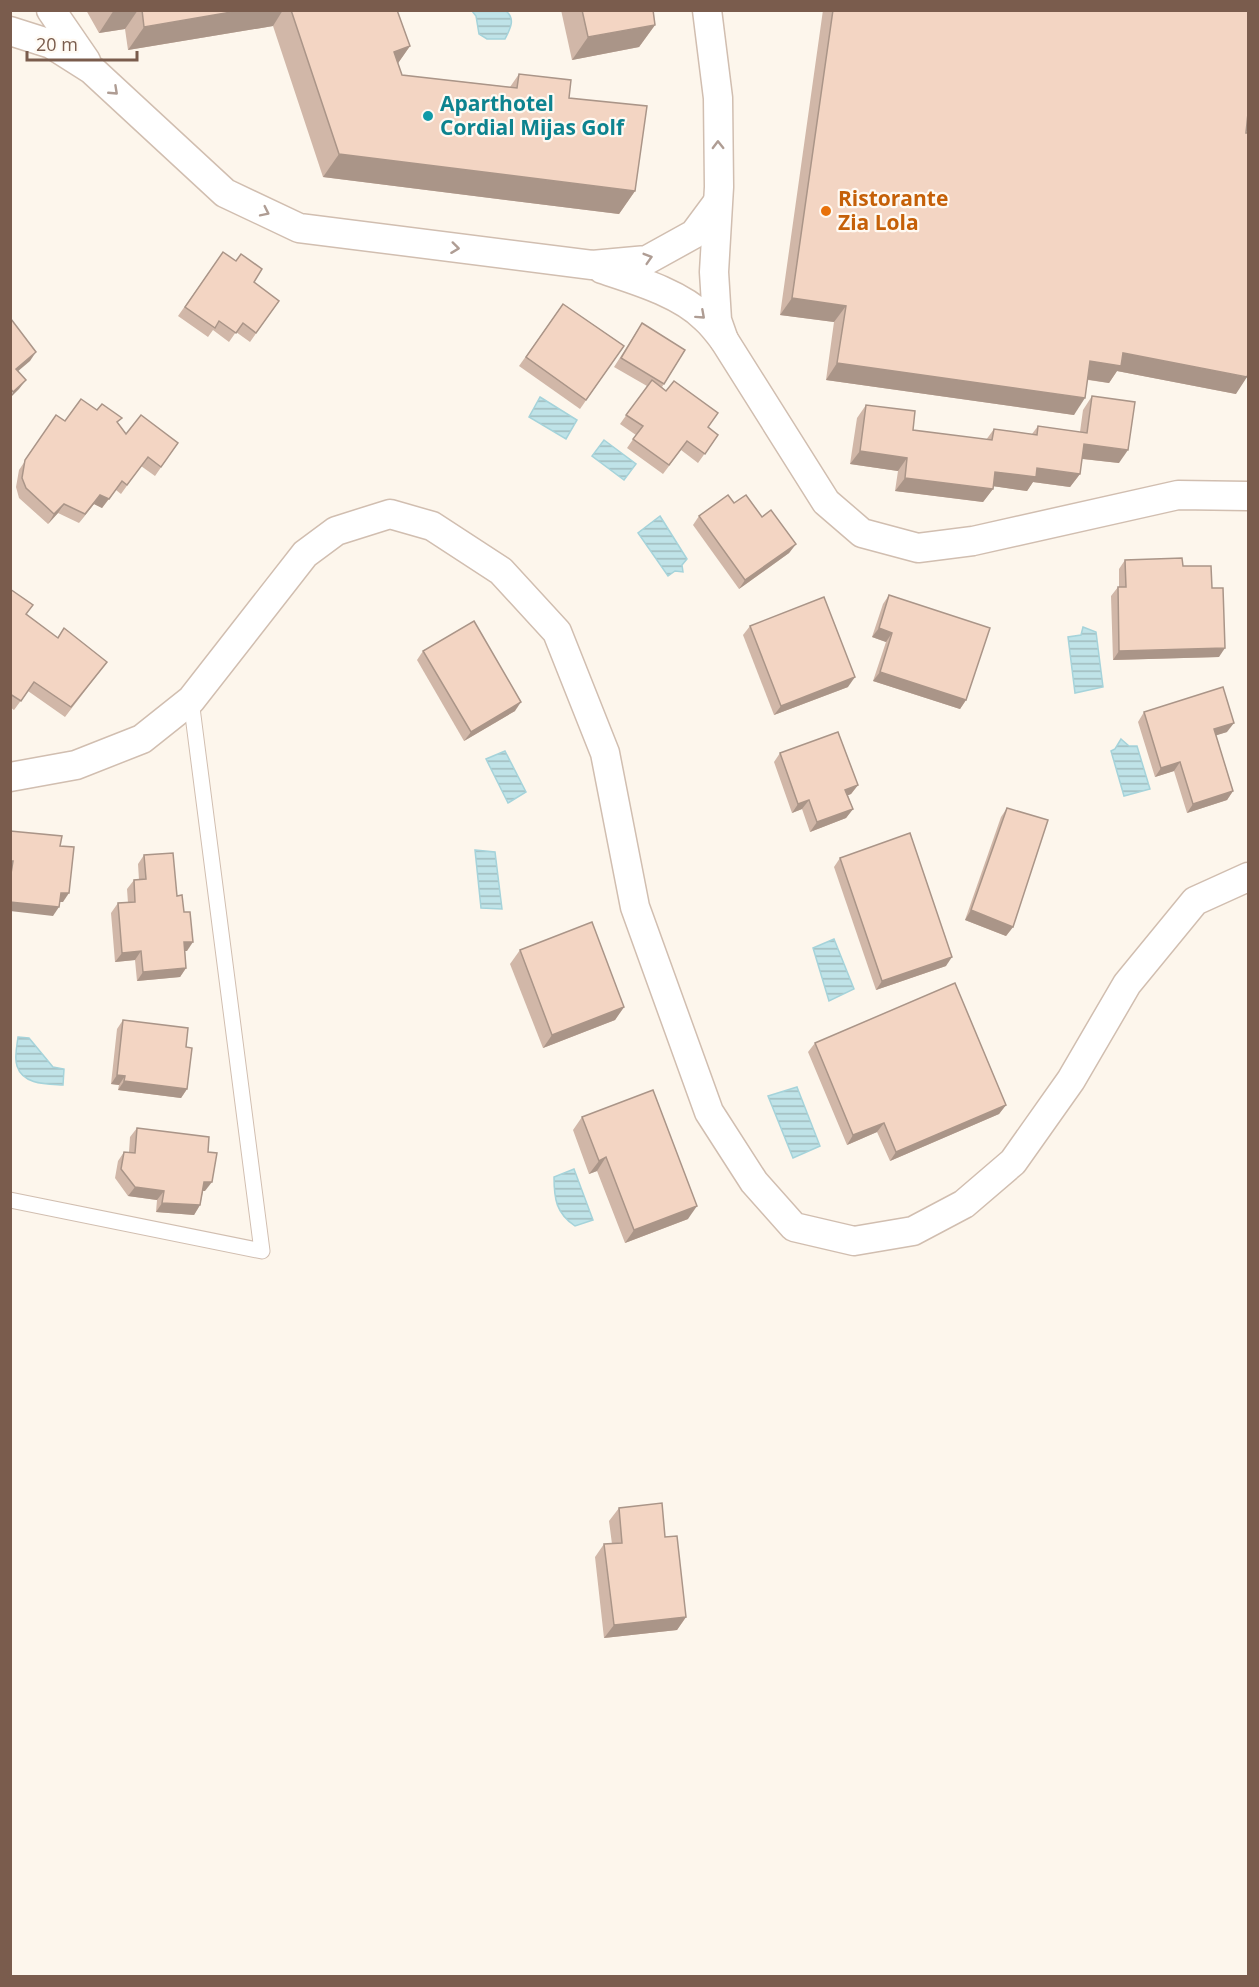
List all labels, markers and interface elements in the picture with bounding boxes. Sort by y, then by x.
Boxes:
scale bar [27,24,136,62]
text: 20 m [36,32,78,56]
one-way arrow [107,83,118,94]
place label: Aparthotel Cordial Mijas Golf [440,89,626,141]
marker: Aparthotel Cordial Mijas Golf [421,109,435,123]
one-way arrow [712,140,725,149]
place label: Ristorante Zia Lola [838,184,948,236]
marker: Ristorante Zia Lola [819,204,833,218]
one-way arrow [259,205,270,217]
one-way arrow [451,241,460,253]
one-way arrow [642,253,653,265]
one-way arrow [694,308,705,319]

